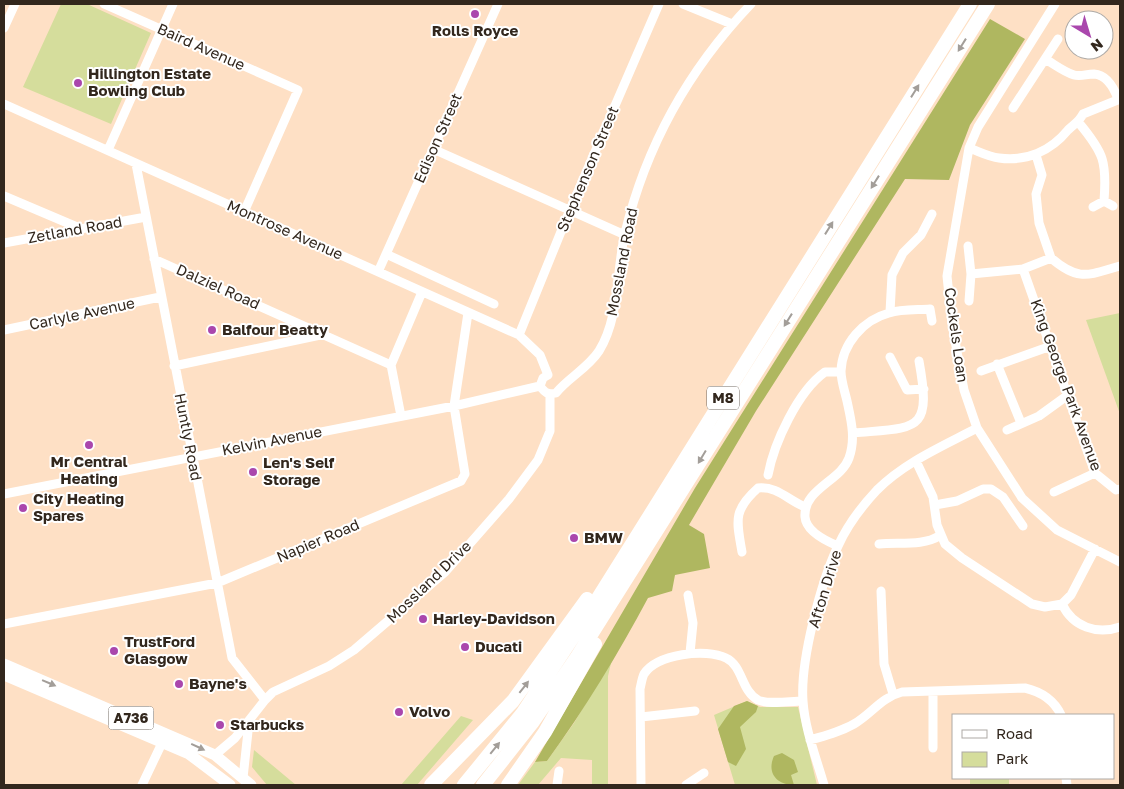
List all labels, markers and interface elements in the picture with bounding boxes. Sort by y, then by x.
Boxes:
marker: Rolls Royce [469,8,481,20]
north arrow [1064,10,1114,60]
street label: Baird Avenue [155,19,248,74]
place label: Rolls Royce [432,21,518,39]
text: N [1088,36,1107,56]
one-way arrow [957,38,966,52]
place label: Hillington Estate Bowling Club [88,64,211,99]
marker: Hillington Estate Bowling Club [72,77,84,89]
one-way arrow [911,84,920,97]
street label: Edison Street [409,90,465,185]
street label: Stephenson Street [552,103,622,234]
one-way arrow [870,176,879,189]
street label: Montrose Avenue [225,195,346,263]
street label: Mossland Road [602,206,640,318]
street label: Zetland Road [26,212,123,246]
one-way arrow [824,222,833,235]
street label: Dalziel Road [174,260,263,313]
street label: Cockels Loan [941,286,973,384]
street label: Carlyle Avenue [27,293,137,333]
street label: King George Park Avenue [1027,296,1107,473]
one-way arrow [784,313,793,326]
place label: Balfour Beatty [222,320,328,338]
marker: Balfour Beatty [206,324,218,336]
road number: M8 [707,386,739,409]
street label: Huntly Road [172,391,206,482]
street label: Kelvin Avenue [220,421,324,459]
marker: Mr Central Heating [83,439,95,451]
one-way arrow [697,451,706,464]
place label: Mr Central Heating [51,452,127,487]
place label: Len's Self Storage [263,453,335,488]
marker: Len's Self Storage [247,466,259,478]
place label: City Heating Spares [33,489,124,524]
marker: City Heating Spares [17,502,29,514]
street label: Napier Road [274,515,362,566]
place label: BMW [584,528,623,546]
marker: BMW [568,532,580,544]
street label: Mossland Drive [382,536,474,626]
street label: Afton Drive [804,547,845,630]
place label: Harley-Davidson [433,609,555,627]
marker: Harley-Davidson [417,613,429,625]
place label: TrustFord Glasgow [124,632,195,667]
place label: Ducati [475,637,522,655]
marker: Ducati [459,641,471,653]
marker: TrustFord Glasgow [108,645,120,657]
place label: Bayne's [189,674,247,692]
marker: Bayne's [173,678,185,690]
one-way arrow [42,679,56,687]
one-way arrow [519,680,530,693]
place label: Volvo [409,702,450,720]
road number: A736 [108,706,154,730]
marker: Volvo [393,706,405,718]
legend [952,714,1114,779]
place label: Starbucks [230,715,304,733]
marker: Starbucks [214,719,226,731]
text: Road [996,724,1033,742]
one-way arrow [490,742,501,755]
one-way arrow [191,743,205,751]
text: Park [996,749,1029,767]

